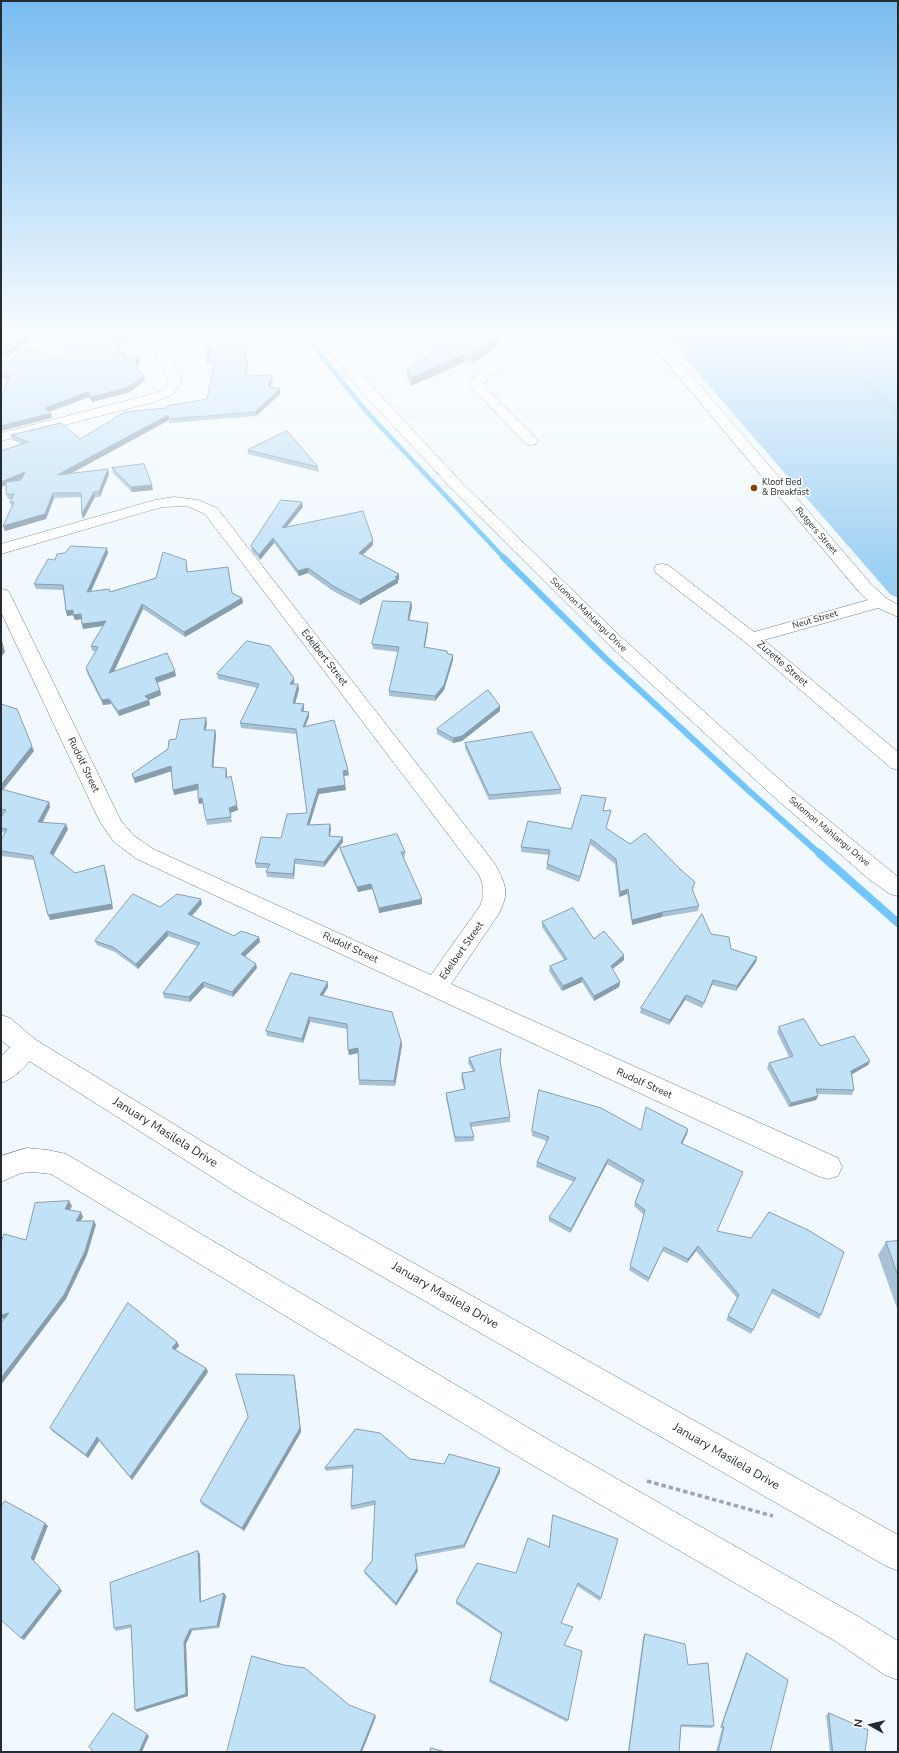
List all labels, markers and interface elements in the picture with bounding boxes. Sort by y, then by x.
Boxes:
place label: Kloof Bed & Breakfast [762,478,809,499]
marker: Kloof Bed & Breakfast [749,483,759,493]
street label: Rutgers Street [793,505,839,557]
street label: Solomon Mahlangu Drive [547,576,629,654]
street label: Neut Street [791,608,839,632]
street label: Edelbert Street [298,627,350,689]
street label: Zuzette Street [754,639,810,689]
street label: Rudolf Street [65,736,101,794]
street label: Solomon Mahlangu Drive [786,795,872,869]
street label: Edelbert Street [438,920,486,982]
street label: Rudolf Street [320,930,380,966]
street label: Rudolf Street [614,1066,674,1102]
street label: January Masilela Drive [110,1095,220,1171]
street label: January Masilela Drive [389,1260,501,1332]
street label: January Masilela Drive [670,1421,782,1493]
north arrow [851,1705,891,1745]
text: N [851,1718,867,1728]

